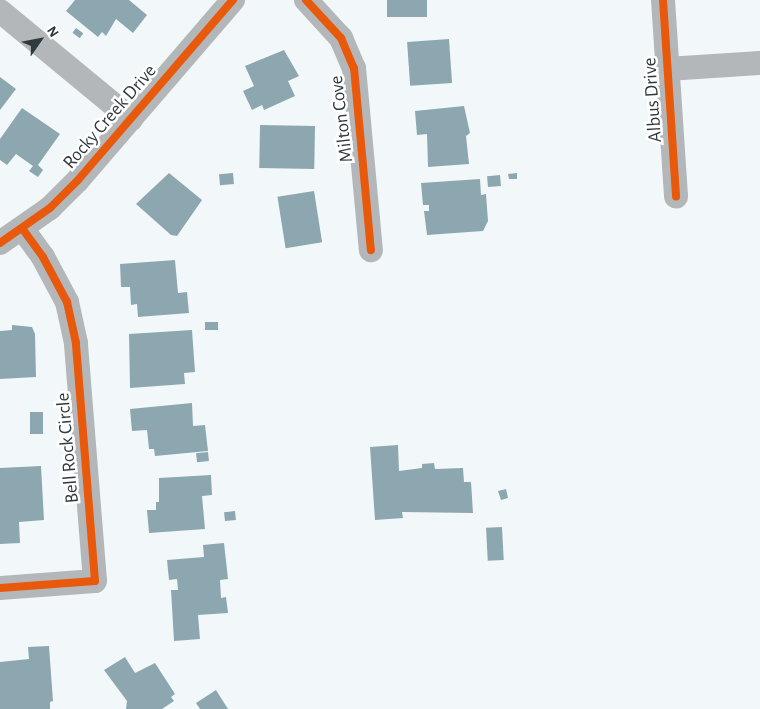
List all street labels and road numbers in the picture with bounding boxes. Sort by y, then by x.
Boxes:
street label: Albus Drive [639,57,667,143]
street label: Rocky Creek Drive [58,60,162,174]
street label: Milton Cove [325,74,359,164]
street label: Bell Rock Circle [52,392,84,504]

